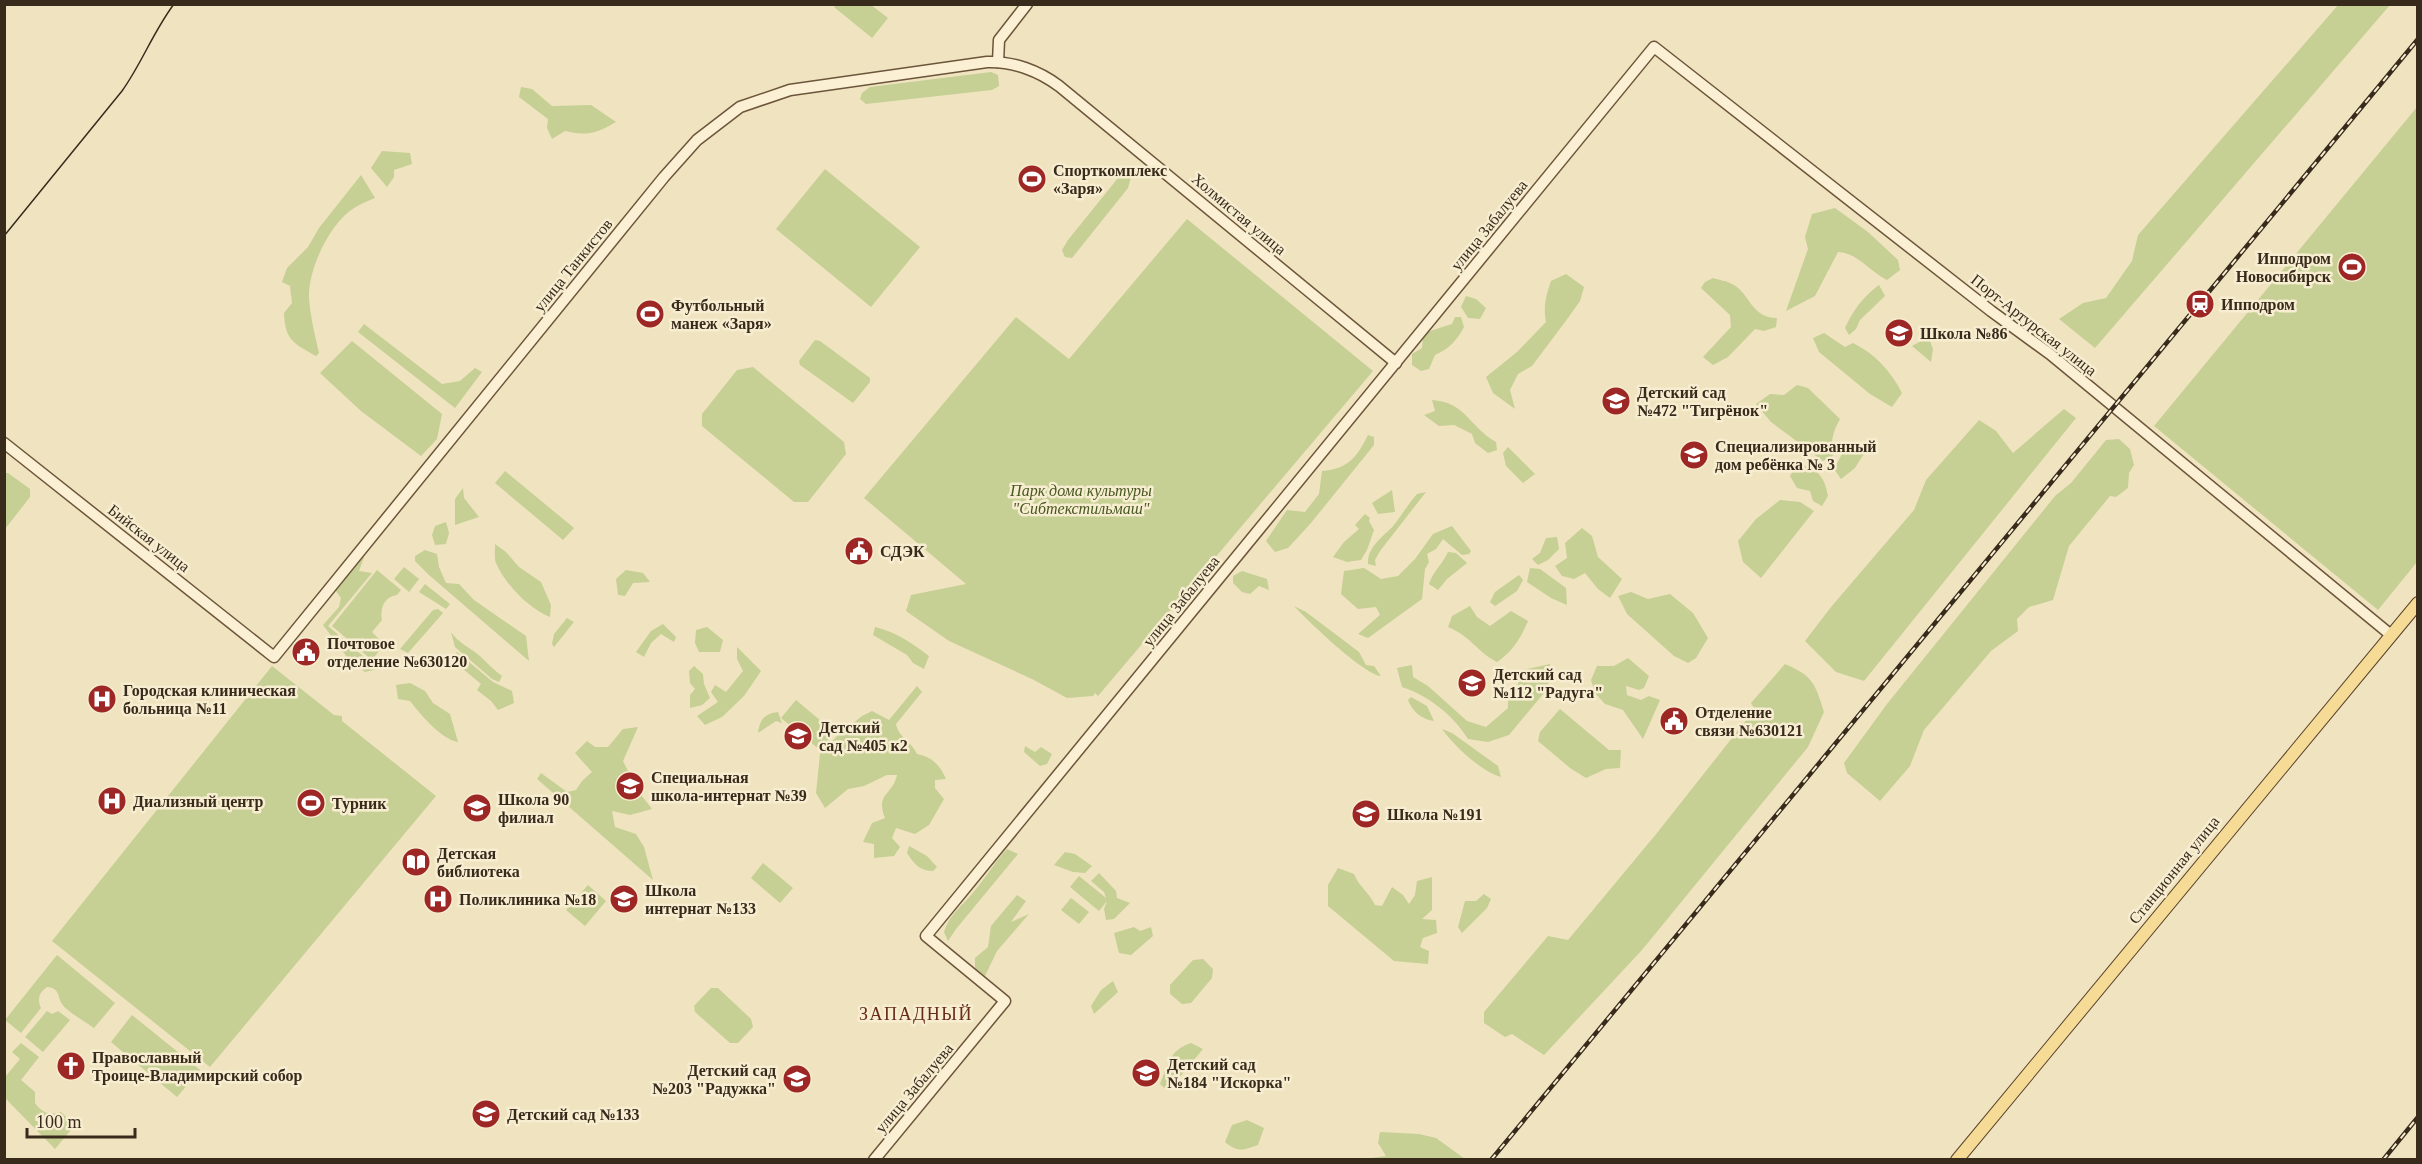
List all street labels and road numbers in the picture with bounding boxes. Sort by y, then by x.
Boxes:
street label: Холмистая улица [1188,170,1289,259]
street label: улица Забалуева [1447,176,1531,274]
street label: улица Танкистов [530,215,617,315]
street label: Порт-Артурская улица [1967,271,2100,380]
street label: Бийская улица [104,501,193,576]
street label: улица Забалуева [1139,552,1223,650]
street label: Станционная улица [2125,813,2223,928]
street label: улица Забалуева [872,1040,957,1137]

